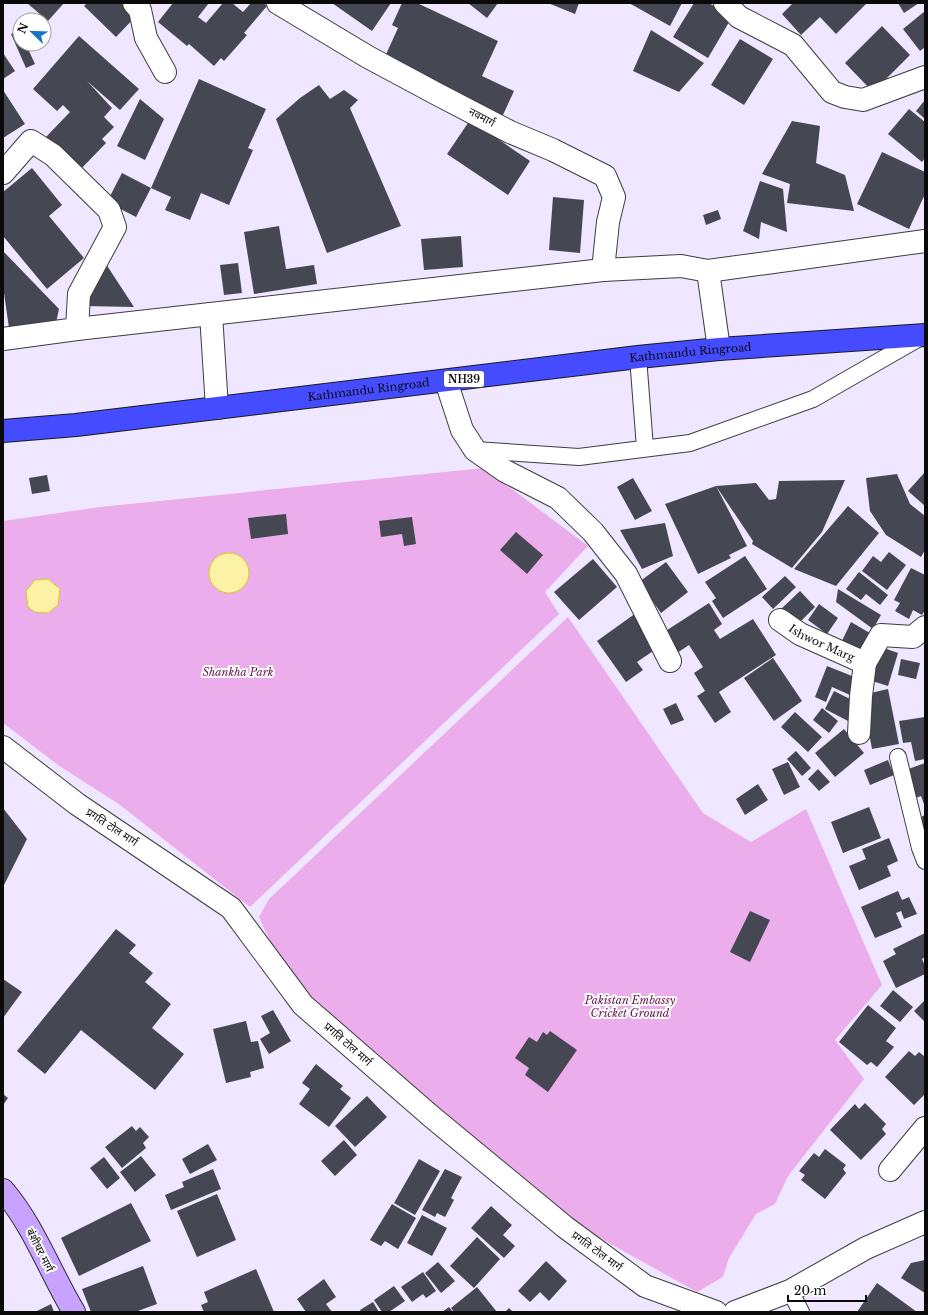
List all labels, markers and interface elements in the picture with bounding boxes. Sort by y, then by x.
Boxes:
north arrow [12,12,52,52]
text: N [14,20,32,36]
street label: नवमार्ग [466,104,498,130]
street label: Kathmandu Ringroad [629,340,752,365]
road number: NH39 [444,371,484,387]
street label: Kathmandu Ringroad [307,375,431,404]
street label: Ishwor Marg [786,621,857,665]
park label: Shankha Park [203,665,274,679]
street label: प्रगति टोल मार्ग [83,805,142,850]
park label: Pakistan Embassy Cricket Ground [584,993,676,1020]
street label: प्रगति टोल मार्ग [321,1019,376,1069]
street label: बंशीधर मार्ग [23,1226,57,1275]
street label: प्रगति टोल मार्ग [569,1228,626,1275]
scale bar [788,1277,866,1303]
text: 20 m [794,1283,826,1298]

